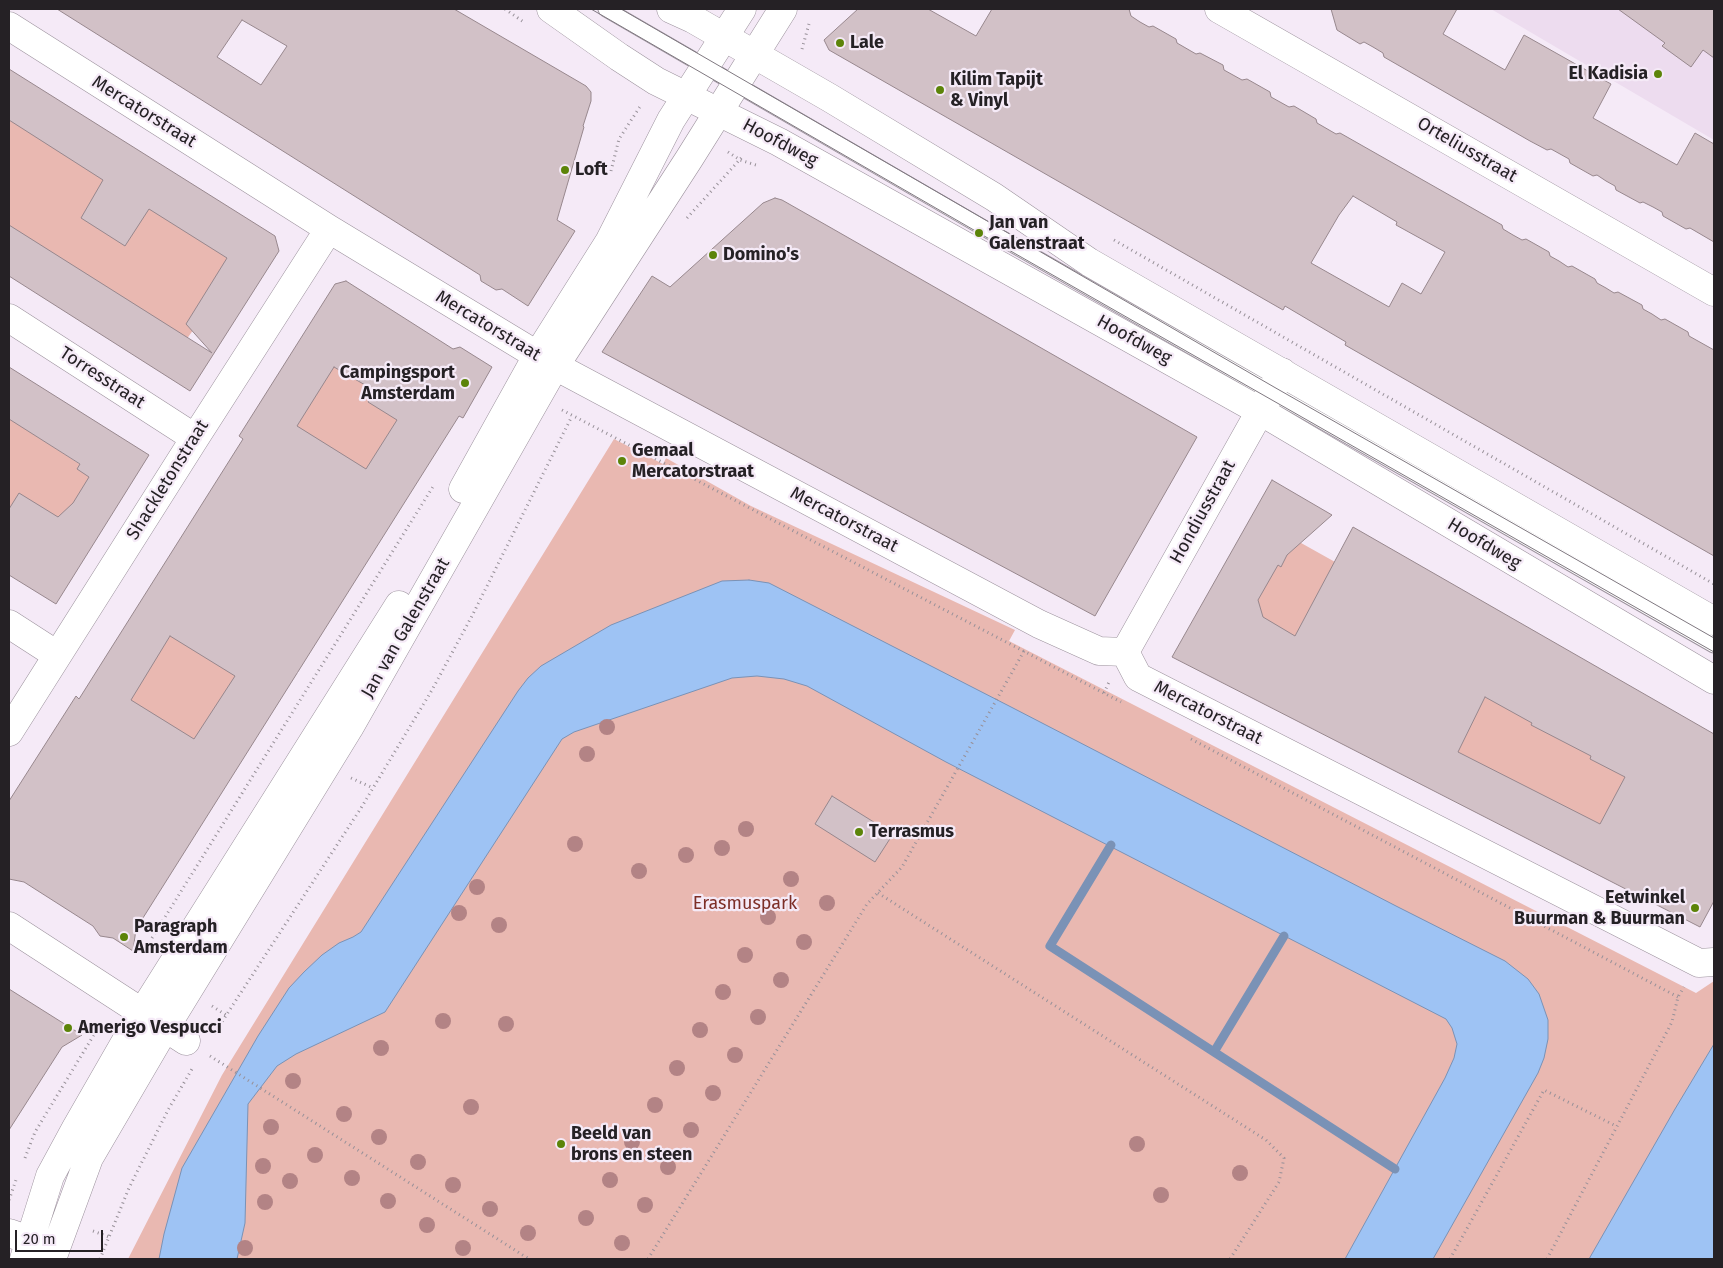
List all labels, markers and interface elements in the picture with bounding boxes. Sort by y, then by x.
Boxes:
place label: Lale [850,32,884,54]
marker: Lale [834,37,846,49]
place label: El Kadisia [1568,63,1648,85]
marker: El Kadisia [1652,68,1664,80]
place label: Kilim Tapijt & Vinyl [950,69,1043,112]
street label: Mercatorstraat [88,71,200,153]
marker: Kilim Tapijt & Vinyl [934,84,946,96]
street label: Orteliusstraat [1413,113,1521,187]
street label: Hoofdweg [739,114,821,172]
place label: Loft [575,159,608,181]
marker: Loft [559,164,571,176]
place label: Jan van Galenstraat [989,212,1085,254]
marker: Jan van Galenstraat [973,227,985,239]
place label: Domino's [723,244,799,266]
marker: Domino's [707,249,719,261]
street label: Mercatorstraat [431,286,545,366]
street label: Hoofdweg [1093,311,1175,369]
street label: Torresstraat [55,342,149,414]
place label: Campingsport Amsterdam [340,362,455,404]
marker: Campingsport Amsterdam [459,377,471,389]
street label: Shackletonstraat [122,416,214,544]
place label: Gemaal Mercatorstraat [632,440,754,482]
marker: Gemaal Mercatorstraat [616,455,628,467]
street label: Hondiusstraat [1166,456,1240,568]
street label: Mercatorstraat [786,483,902,557]
street label: Hoofdweg [1443,514,1525,574]
street label: Jan van Galenstraat [357,554,455,702]
street label: Mercatorstraat [1150,676,1266,750]
place label: Terrasmus [869,821,954,843]
marker: Terrasmus [853,826,865,838]
place label: Eetwinkel Buurman & Buurman [1514,887,1685,930]
park label: Erasmuspark [693,893,797,915]
marker: Eetwinkel Buurman & Buurman [1689,902,1701,914]
place label: Paragraph Amsterdam [134,916,228,959]
marker: Paragraph Amsterdam [118,931,130,943]
place label: Amerigo Vespucci [78,1017,222,1039]
marker: Amerigo Vespucci [62,1022,74,1034]
place label: Beeld van brons en steen [571,1123,692,1166]
marker: Beeld van brons en steen [555,1138,567,1150]
scale bar [18,1220,105,1252]
text: 20 m [23,1230,56,1248]

